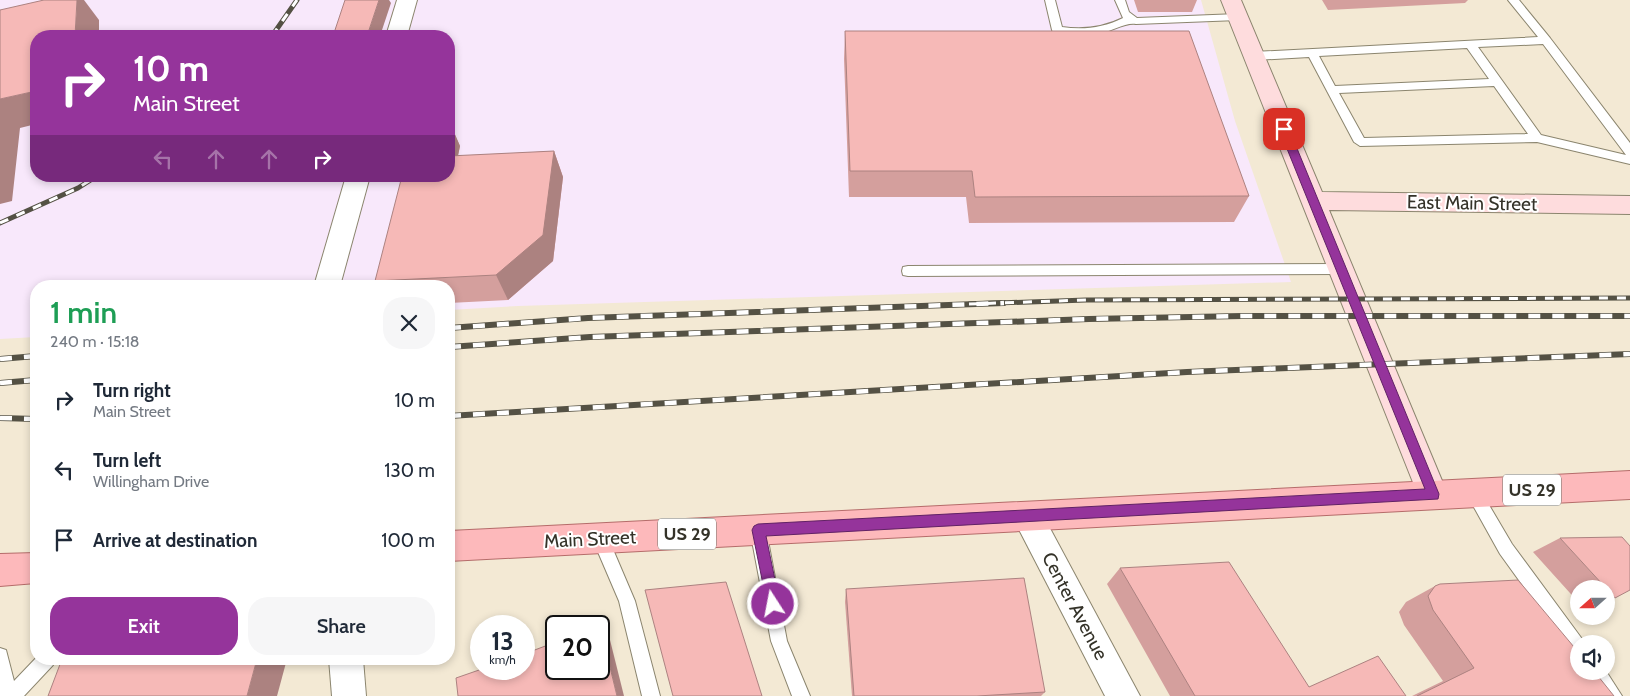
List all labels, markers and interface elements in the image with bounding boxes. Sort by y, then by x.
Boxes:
text: 10 m [133,47,209,90]
icon: right [50,50,115,115]
text: Main Street [133,90,240,117]
pin [1263,108,1305,150]
icon: arrive [1270,115,1298,143]
icon: left [149,145,177,173]
icon: ahead [202,145,230,173]
icon: ahead [255,145,283,173]
icon: right [308,145,336,173]
street label: East Main Street [1407,190,1538,216]
text: 1 min [50,294,117,331]
button: close [383,297,435,349]
text: 240 m · 15:18 [50,332,140,351]
text: Turn right [93,379,171,402]
icon: right [50,386,78,414]
text: 10 m [395,389,435,412]
text: Main Street [93,402,171,421]
text: Turn left [93,449,161,472]
icon: left [50,456,78,484]
text: 130 m [384,459,435,482]
text: Willingham Drive [93,472,209,491]
road number: US 29 [1503,474,1561,506]
road number: US 29 [658,518,716,550]
street label: Main Street [543,525,637,553]
icon: arrive [50,526,78,554]
text: Arrive at destination [93,529,257,552]
text: 100 m [381,529,435,552]
street label: Center Avenue [1037,548,1113,664]
position arrow [746,577,798,629]
north arrow [1570,580,1615,625]
map controls [1570,580,1615,680]
button: Exit [50,597,238,655]
button: Share [248,597,435,655]
speed limit sign: 20 [545,615,610,680]
text: 13 [491,626,514,656]
button: sound [1570,635,1615,680]
text: km/h [489,652,516,667]

